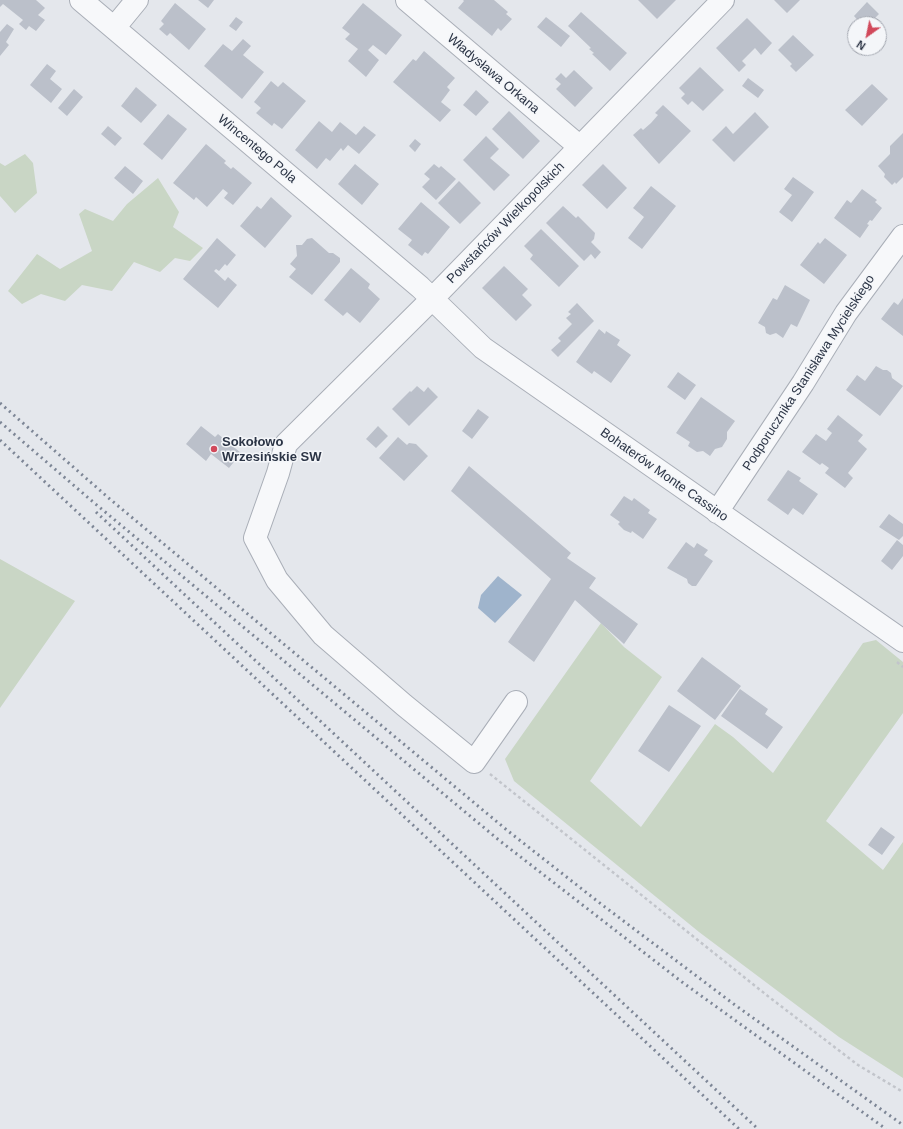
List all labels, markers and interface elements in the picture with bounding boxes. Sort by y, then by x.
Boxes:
north arrow [847,16,887,56]
street label: Władysława Orkana [444,31,542,117]
text: N [854,38,868,52]
street label: Wincentego Pola [214,111,300,187]
street label: Powstańców Wielkopolskich [444,159,568,287]
street label: Podporucznika Stanisława Mycielskiego [740,272,878,474]
street label: Bohaterów Monte Cassino [597,425,731,525]
place label: Sokołowo Wrzesińskie SW [222,434,321,465]
marker: Sokołowo Wrzesińskie SW [209,444,219,454]

